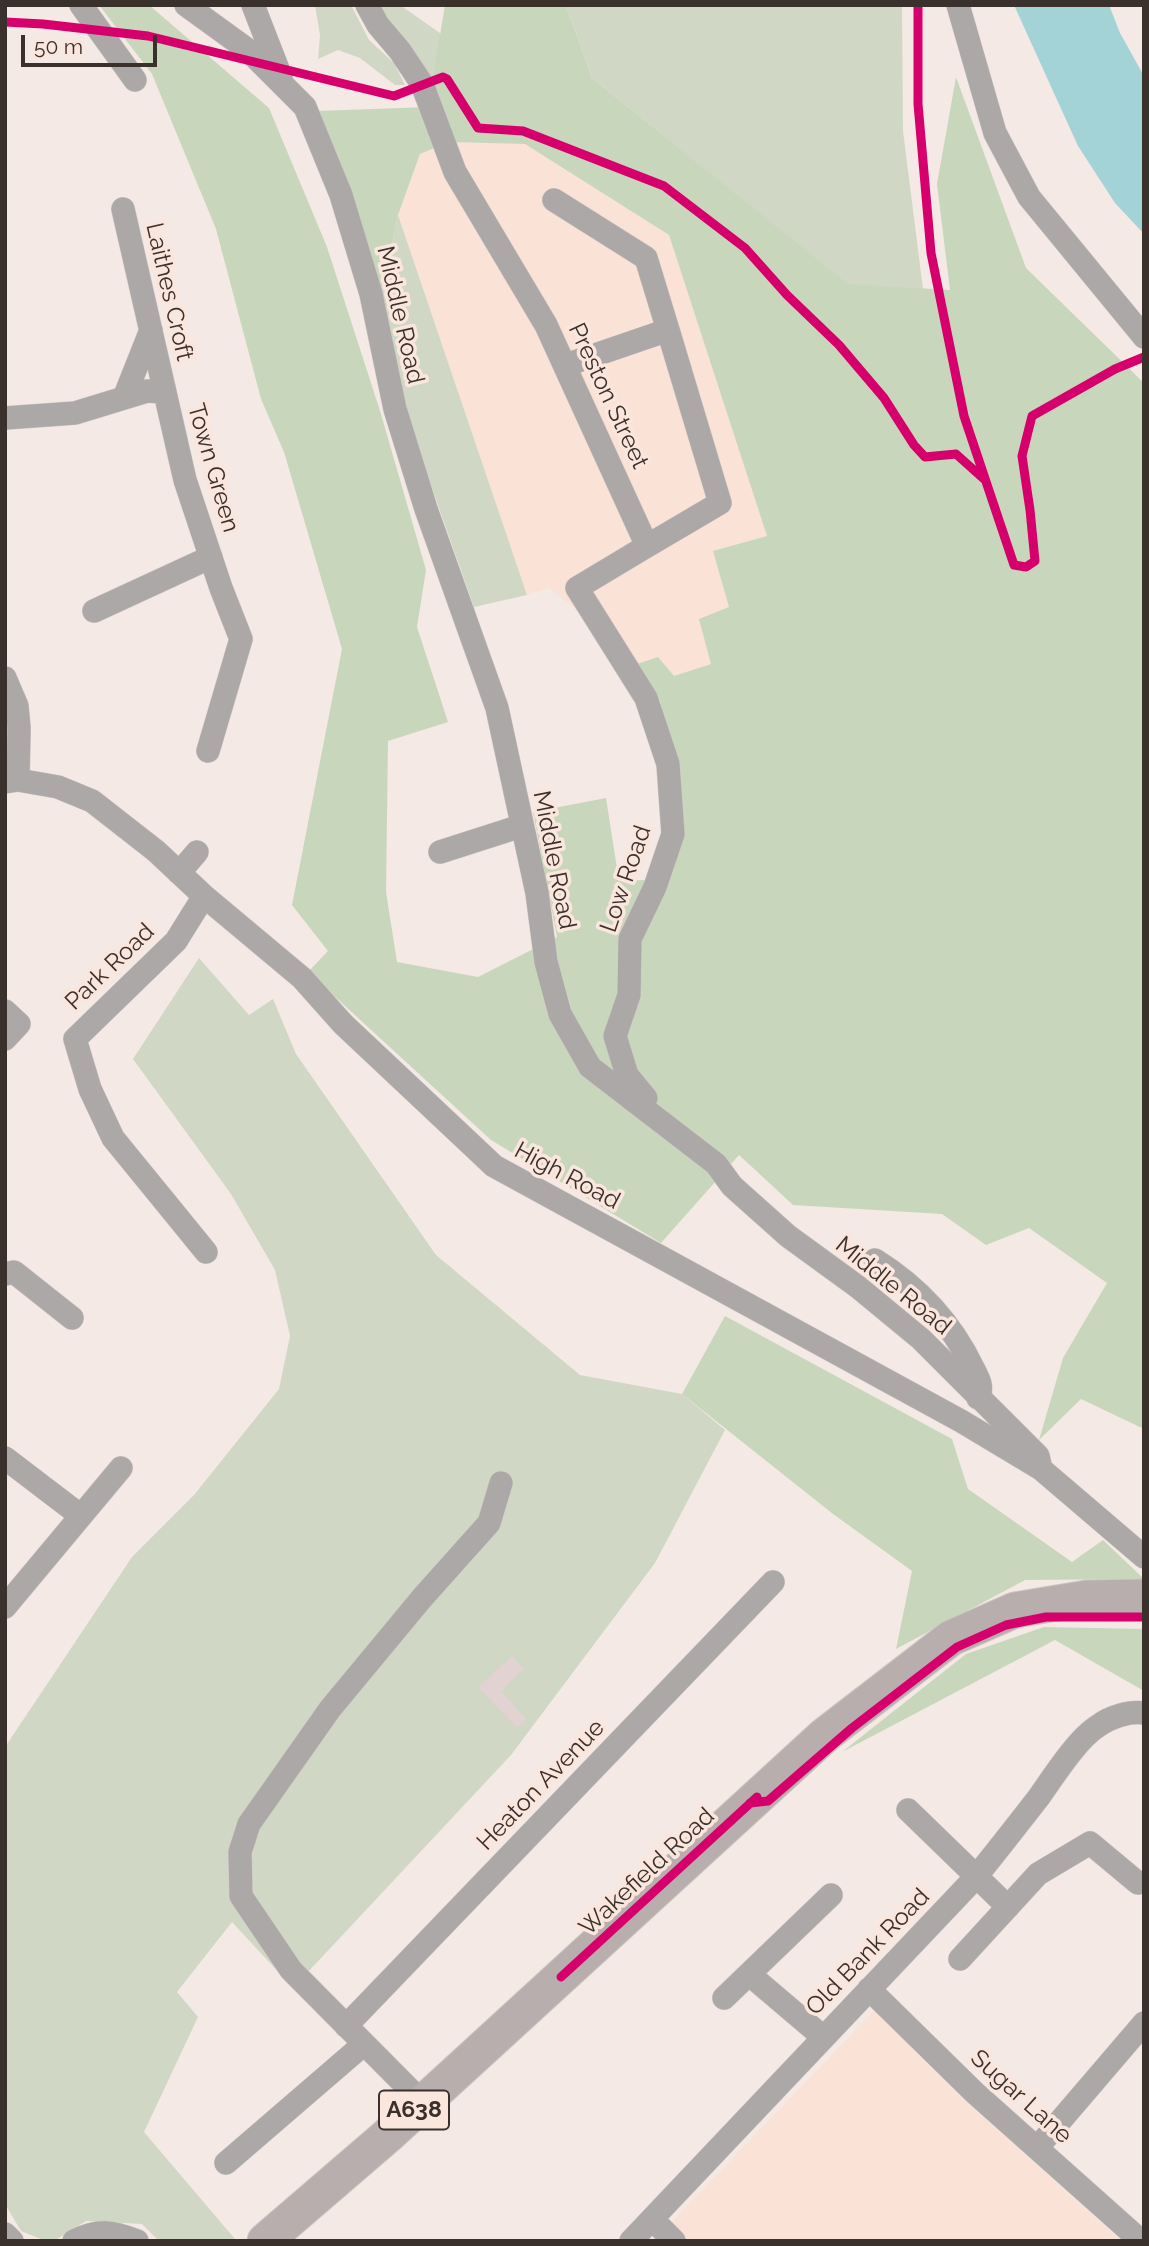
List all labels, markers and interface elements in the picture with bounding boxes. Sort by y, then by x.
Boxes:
scale bar [24,21,161,65]
text: 50 m [34,34,83,59]
street label: Laithes Croft [139,220,199,364]
street label: Middle Road [370,243,430,387]
street label: Preston Street [562,319,654,473]
street label: Town Green [181,400,245,536]
street label: Middle Road [526,788,582,932]
street label: Low Road [594,822,658,936]
street label: Park Road [59,917,161,1017]
street label: High Road [509,1136,625,1216]
street label: Middle Road [829,1231,957,1341]
street label: Heaton Avenue [471,1713,611,1857]
street label: Wakefield Road [573,1802,721,1942]
street label: Old Bank Road [800,1883,936,2021]
street label: Sugar Lane [964,2044,1078,2150]
road number: A638 [379,2090,449,2130]

